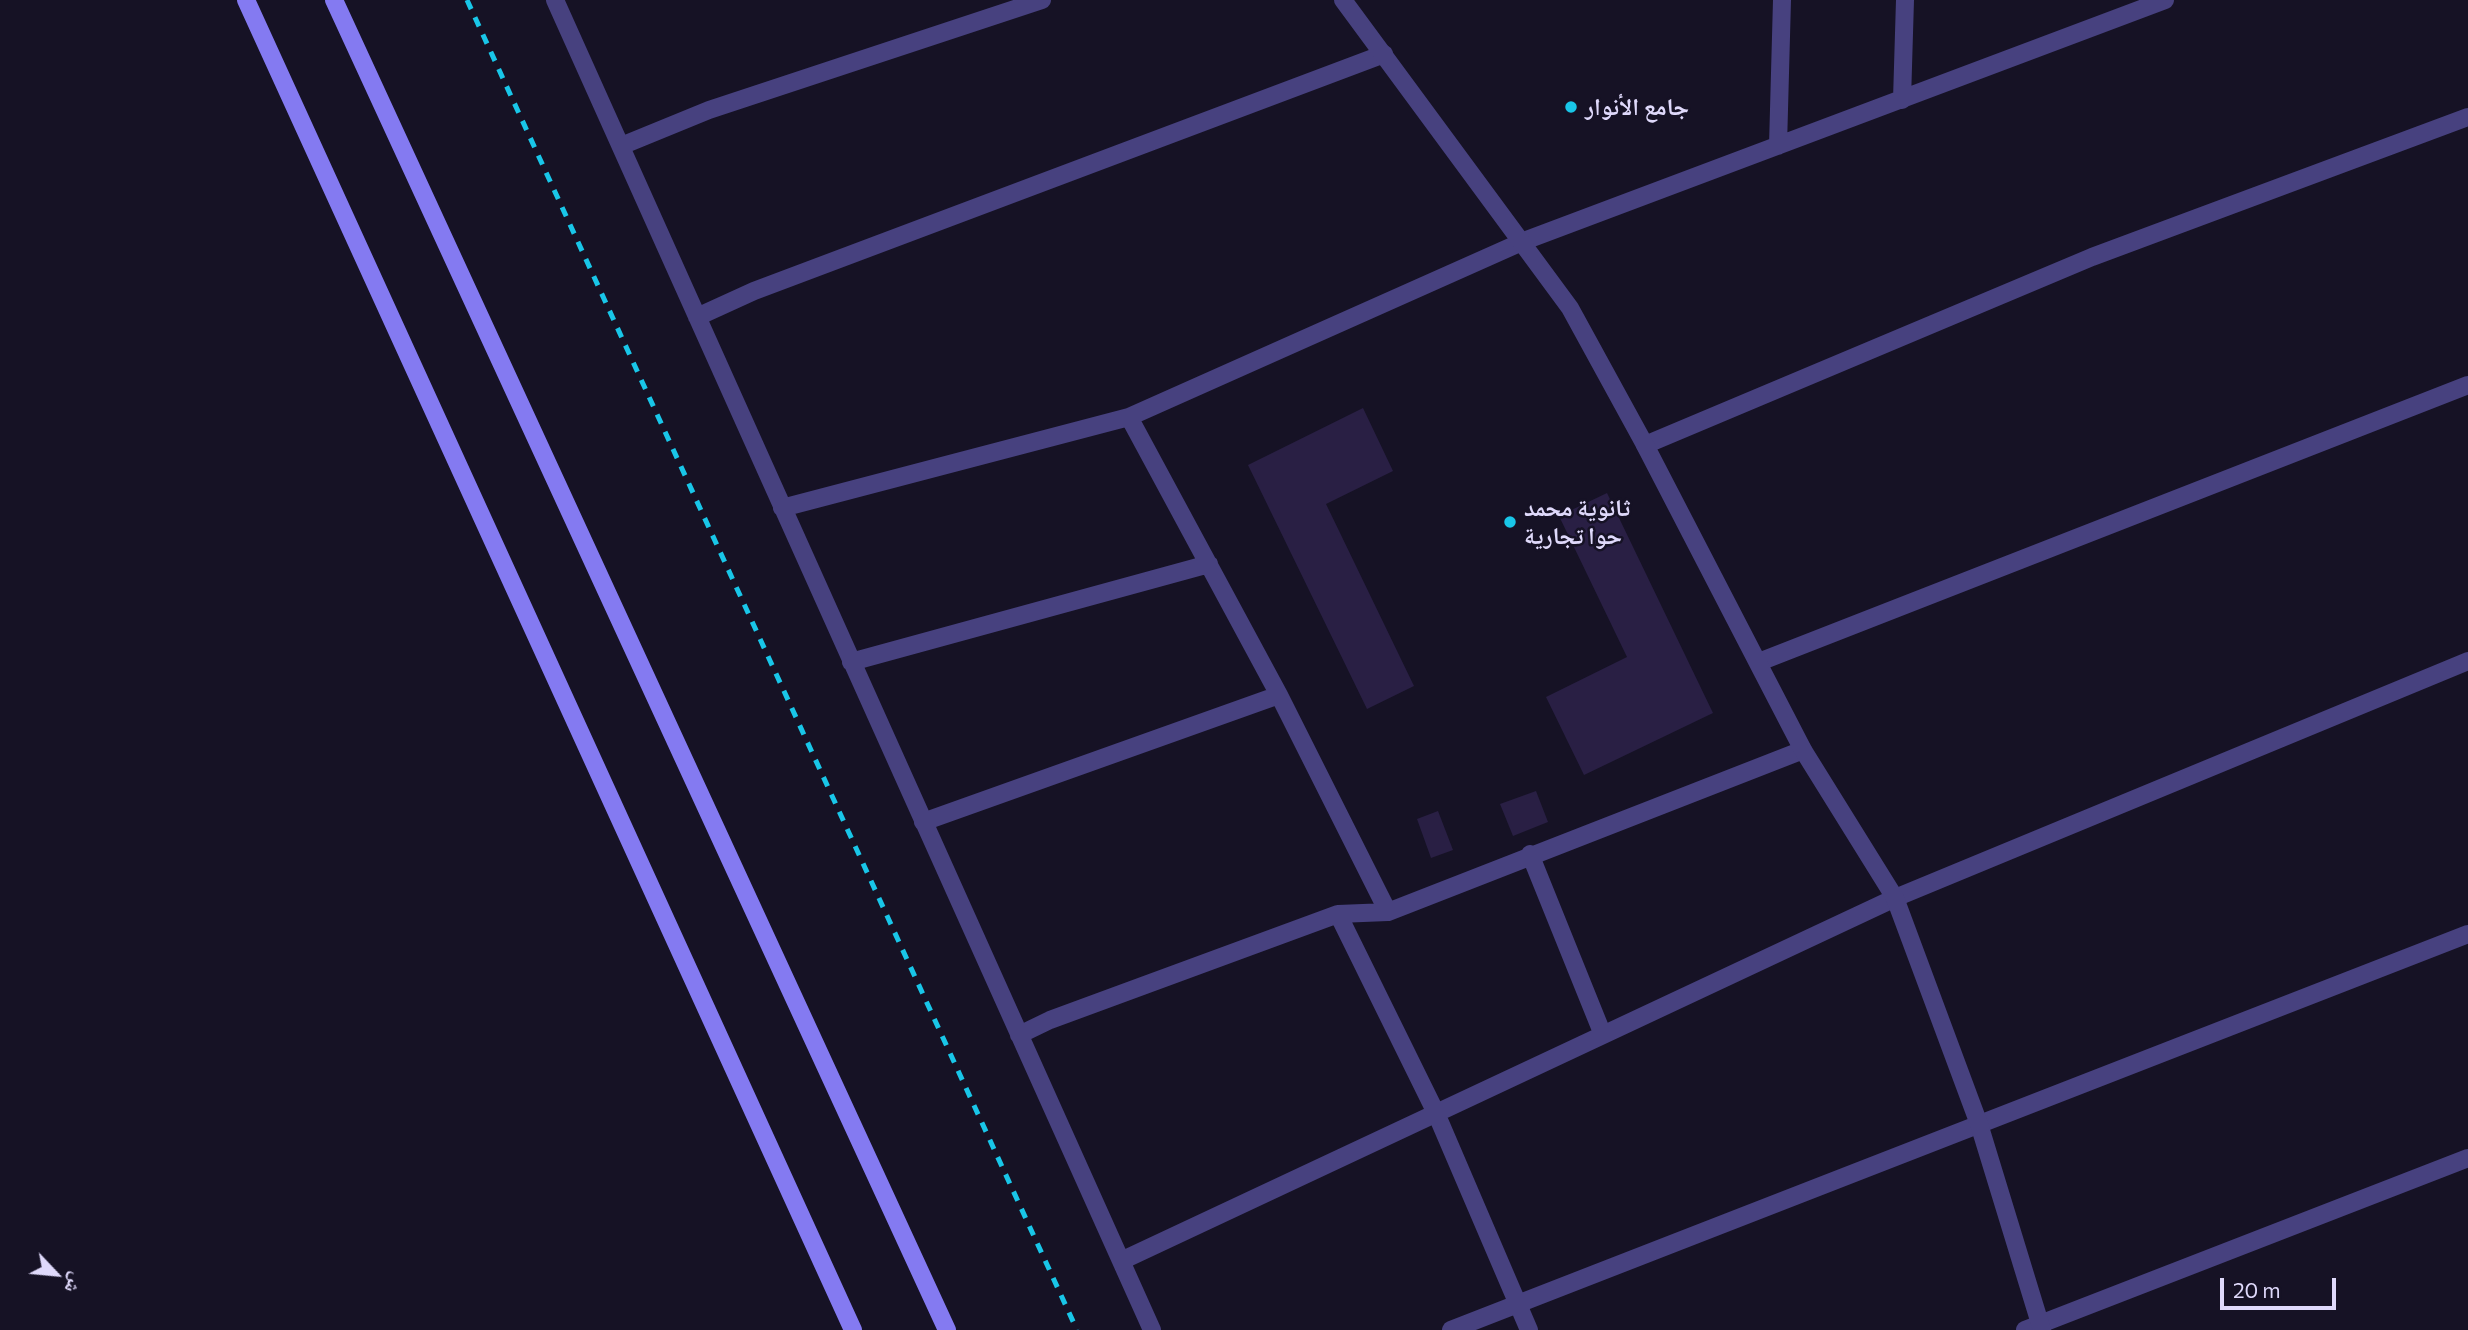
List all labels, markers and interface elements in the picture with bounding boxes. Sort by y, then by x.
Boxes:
place label: جامع الأنوار [1585,93,1689,121]
marker: جامع الأنوار [1563,99,1579,115]
place label: ثانوية محمد حوا تجارية [1524,494,1630,550]
marker: ثانوية محمد حوا تجارية [1502,514,1518,530]
north arrow [21,1239,91,1309]
scale bar [2223,1264,2338,1308]
text: ش [61,1269,90,1298]
text: 20 m [2233,1277,2281,1302]

